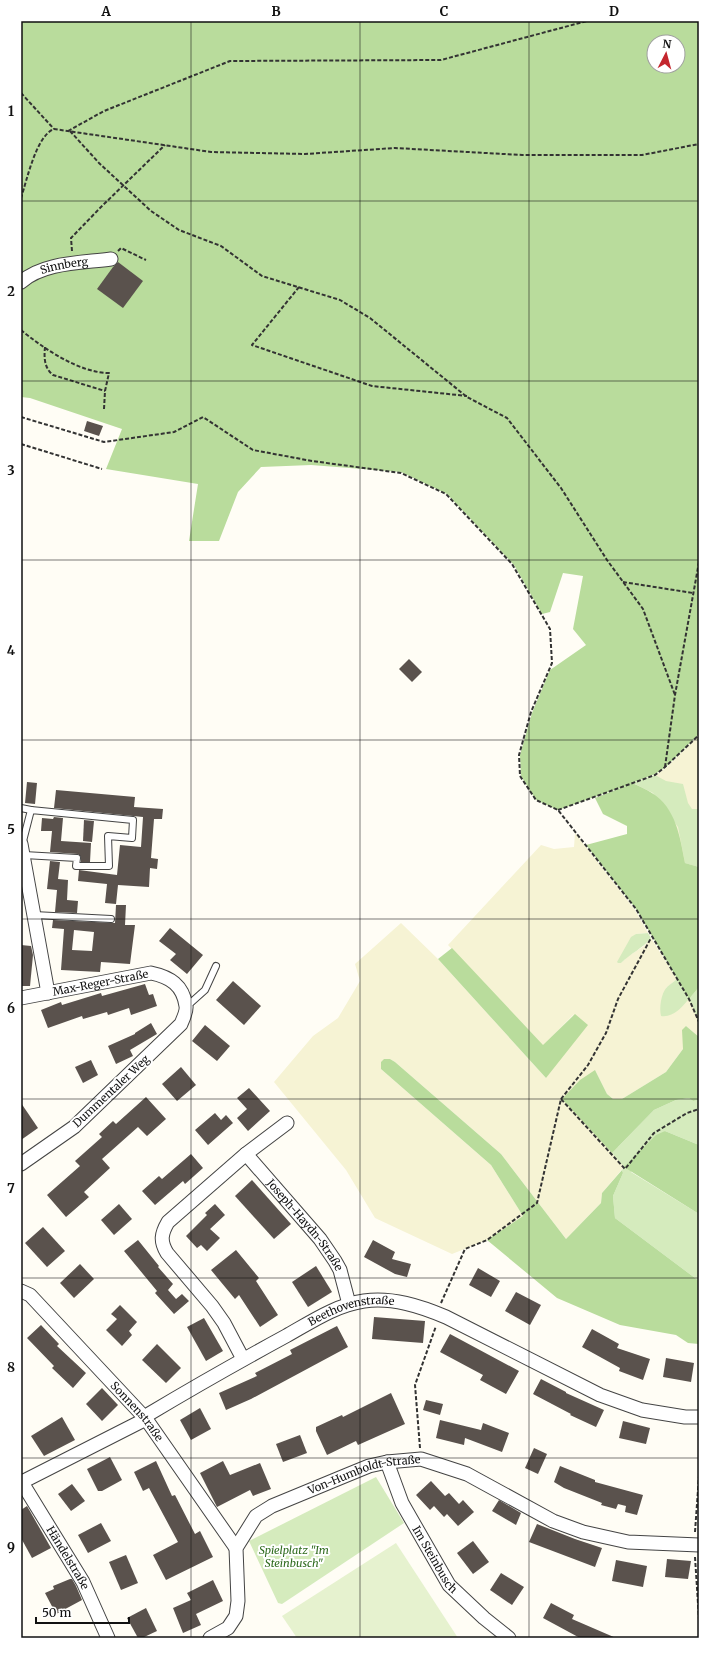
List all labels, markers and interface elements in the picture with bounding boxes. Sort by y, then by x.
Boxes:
text: A [100,3,111,20]
text: B [271,3,281,20]
text: C [440,3,449,20]
text: D [609,3,619,20]
north arrow [646,34,686,74]
text: N [662,37,672,52]
text: 1 [8,103,14,120]
street label: Sinnberg [38,254,89,277]
text: 2 [7,283,15,300]
text: 3 [7,462,15,479]
text: 4 [7,642,16,659]
text: 5 [7,821,15,838]
street label: Max-Reger-Straße [52,967,150,999]
text: 6 [7,1000,15,1017]
street label: Dummentaler Weg [70,1052,153,1130]
street label: Joseph-Haydn-Straße [263,1175,346,1273]
text: 7 [7,1180,15,1197]
street label: Beethovenstraße [305,1293,395,1329]
text: 8 [7,1359,15,1376]
street label: Sonnenstraße [108,1379,166,1444]
street label: Von-Humboldt-Straße [305,1452,421,1498]
street label: Im Steinbusch [409,1523,461,1597]
street label: Händelstraße [43,1524,92,1592]
text: 9 [7,1539,15,1556]
park label: Spielplatz "Im Steinbusch" [259,1543,329,1570]
scale bar [36,1599,129,1625]
text: 50 m [42,1605,71,1620]

